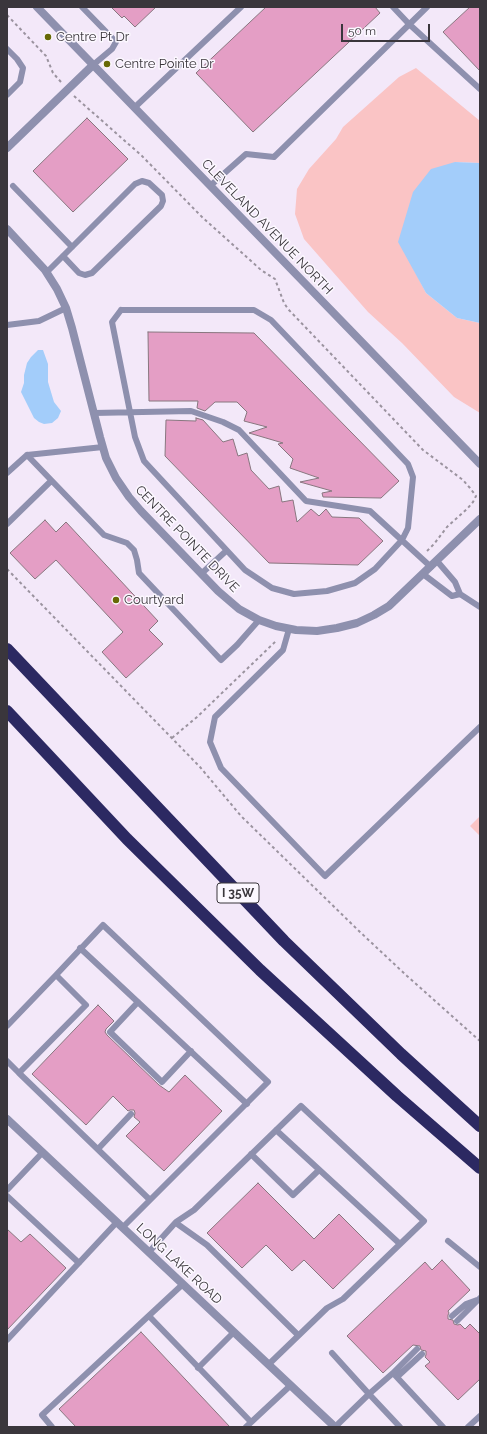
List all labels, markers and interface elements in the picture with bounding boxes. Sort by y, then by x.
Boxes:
scale bar [343,16,432,42]
text: 50 m [348,24,376,38]
place label: Centre Pt Dr [56,29,129,45]
marker: Centre Pt Dr [43,32,53,42]
place label: Centre Pointe Dr [115,56,214,72]
marker: Centre Pointe Dr [102,59,112,69]
street label: CLEVELAND AVENUE NORTH [198,156,336,298]
street label: CENTRE POINTE DRIVE [132,482,242,596]
place label: Courtyard [124,592,184,608]
marker: Courtyard [111,595,121,605]
road number: I 35W [217,883,259,903]
street label: LONG LAKE ROAD [133,1220,225,1308]

